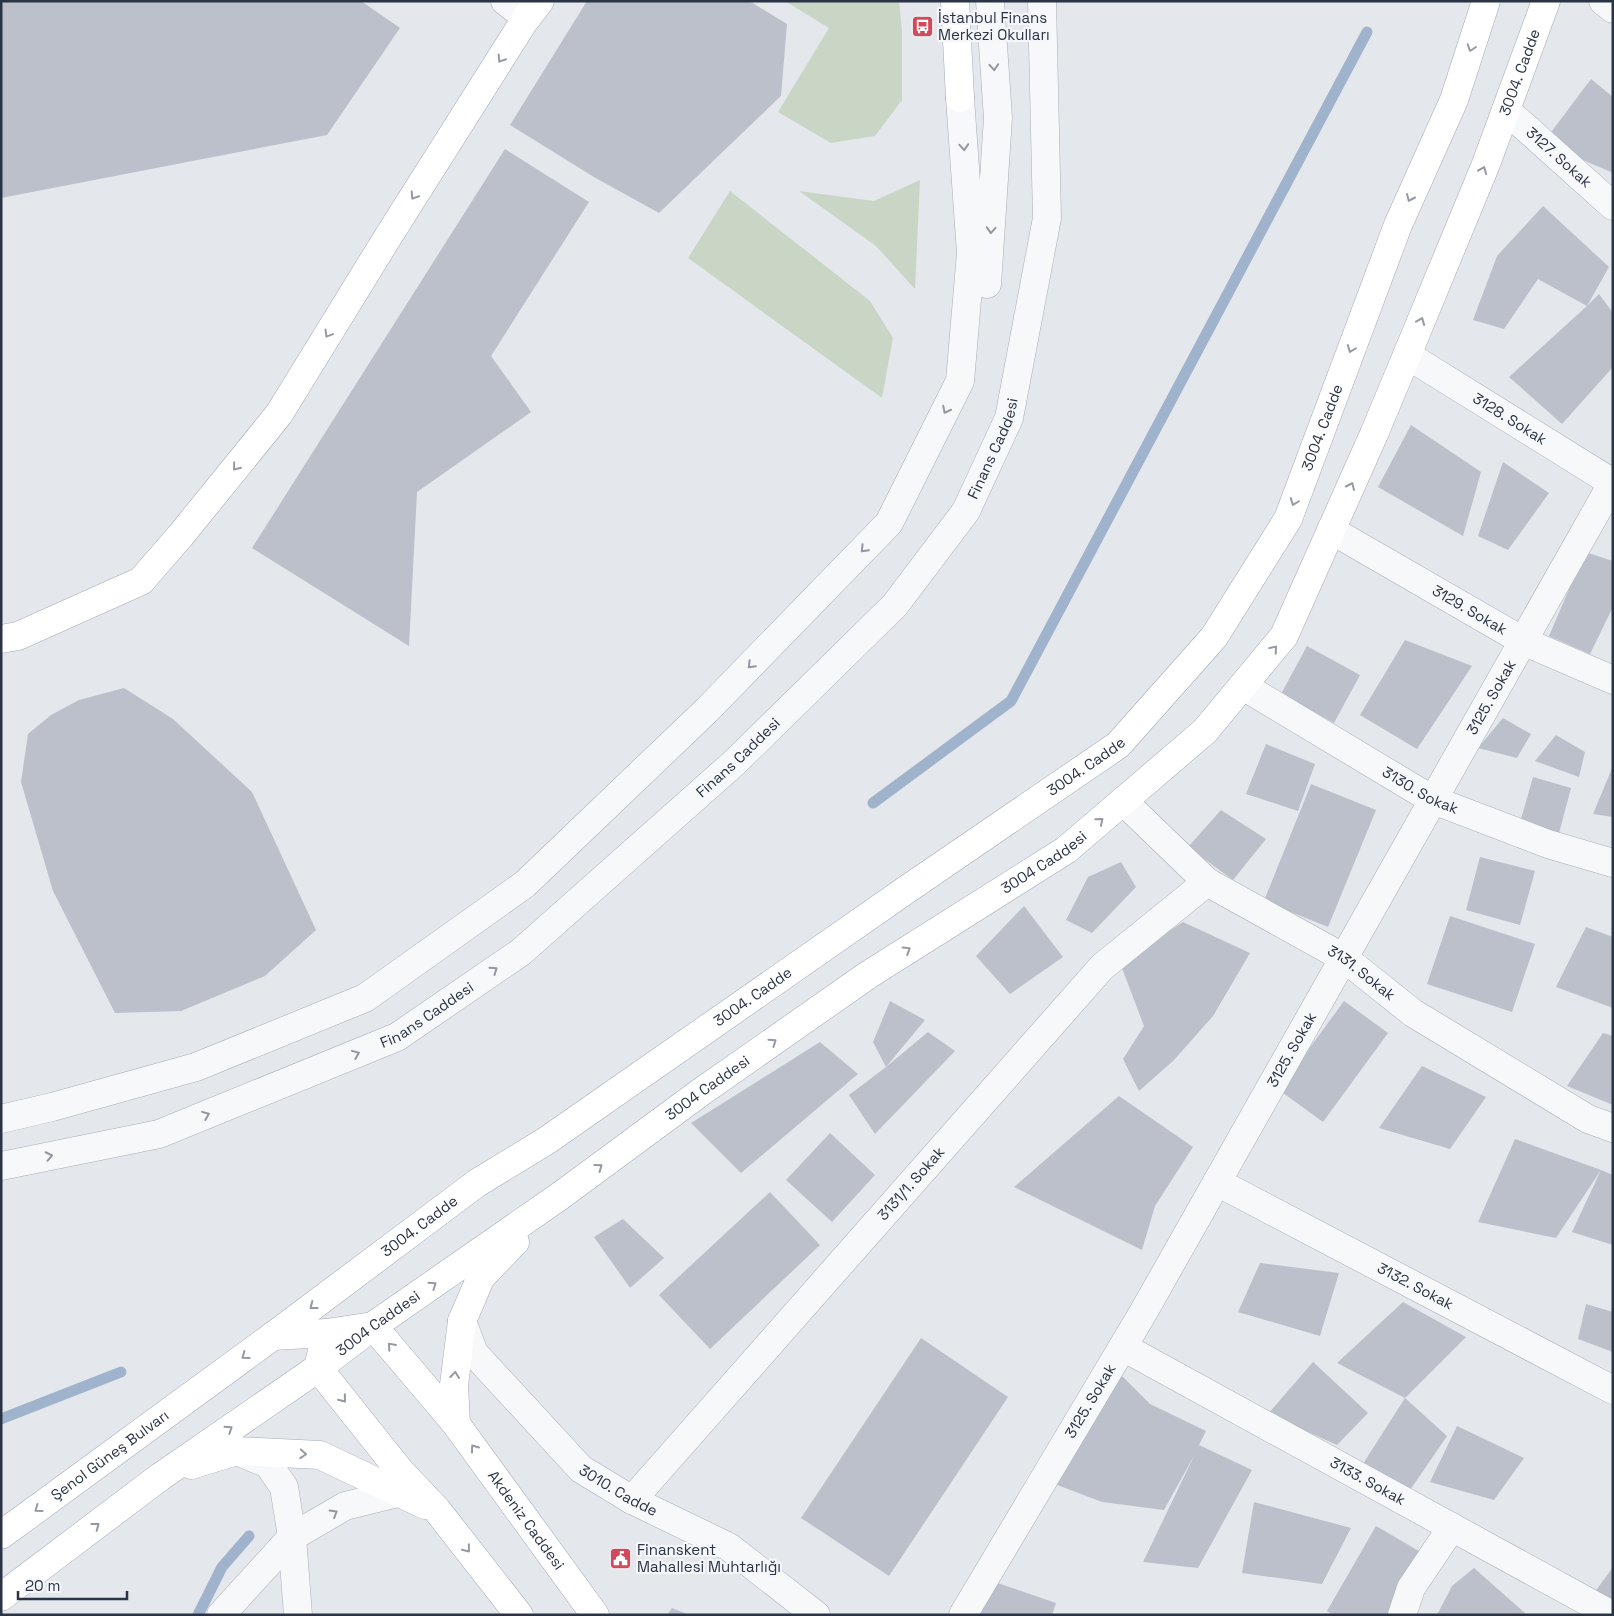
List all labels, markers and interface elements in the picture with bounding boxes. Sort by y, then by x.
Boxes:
place label: İstanbul Finans Merkezi Okulları [938,8,1050,44]
bus stop icon: İstanbul Finans Merkezi Okulları [910,15,934,39]
street label: 3004. Cadde [1495,26,1544,118]
one-way arrow [1467,43,1477,51]
one-way arrow [498,53,508,62]
one-way arrow [989,64,1000,72]
street label: 3127. Sokak [1522,123,1596,191]
one-way arrow [958,143,969,151]
one-way arrow [1477,166,1487,175]
one-way arrow [411,190,420,199]
one-way arrow [1406,193,1417,202]
one-way arrow [986,226,997,234]
one-way arrow [1415,317,1426,326]
one-way arrow [325,328,335,337]
one-way arrow [1347,345,1357,353]
street label: 3004. Cadde [1297,381,1347,473]
street label: 3128. Sokak [1469,388,1551,449]
street label: Finans Caddesi [963,396,1022,502]
one-way arrow [942,405,952,414]
one-way arrow [234,461,242,470]
one-way arrow [1345,482,1356,491]
one-way arrow [1290,497,1300,505]
one-way arrow [861,543,870,552]
street label: 3129. Sokak [1429,581,1511,639]
one-way arrow [1269,645,1278,654]
street label: 3125. Sokak [1462,656,1520,738]
one-way arrow [747,659,756,668]
street label: Finans Caddesi [692,713,784,801]
street label: 3004. Cadde [1043,733,1130,800]
street label: 3130. Sokak [1379,762,1461,818]
one-way arrow [1094,818,1103,826]
street label: 3004 Caddesi [997,827,1090,898]
street label: 3131. Sokak [1324,941,1399,1004]
one-way arrow [902,947,911,956]
street label: 3004. Cadde [710,962,796,1030]
one-way arrow [489,967,498,976]
street label: Finans Caddesi [377,977,477,1052]
street label: 3125. Sokak [1263,1008,1320,1090]
one-way arrow [767,1039,777,1048]
one-way arrow [351,1049,360,1060]
street label: 3004 Caddesi [661,1051,753,1124]
one-way arrow [201,1111,209,1121]
street label: 3131/1. Sokak [873,1142,948,1224]
one-way arrow [45,1152,53,1162]
one-way arrow [593,1165,602,1173]
street label: 3004. Cadde [377,1191,461,1261]
street label: 3132. Sokak [1374,1258,1457,1314]
one-way arrow [427,1282,436,1291]
street label: 3004 Caddesi [332,1286,424,1360]
one-way arrow [310,1300,319,1308]
one-way arrow [387,1343,396,1352]
one-way arrow [241,1350,251,1359]
street label: 3125. Sokak [1060,1360,1119,1442]
one-way arrow [449,1371,460,1379]
one-way arrow [337,1393,345,1402]
street label: Şenol Güneş Bulvarı [47,1405,172,1504]
one-way arrow [223,1426,232,1435]
one-way arrow [471,1444,480,1454]
one-way arrow [299,1448,307,1459]
street label: 3133. Sokak [1327,1452,1409,1509]
street label: 3010. Cadde [576,1460,661,1520]
street label: Akdeniz Caddesi [484,1467,569,1573]
one-way arrow [34,1503,44,1512]
one-way arrow [328,1509,337,1519]
one-way arrow [90,1524,99,1532]
place label: Finanskent Mahallesi Muhtarlığı [637,1540,781,1576]
one-way arrow [461,1543,470,1553]
public building icon: Finanskent Mahallesi Muhtarlığı [609,1547,633,1571]
scale bar [18,1568,126,1600]
text: 20 m [25,1576,60,1595]

